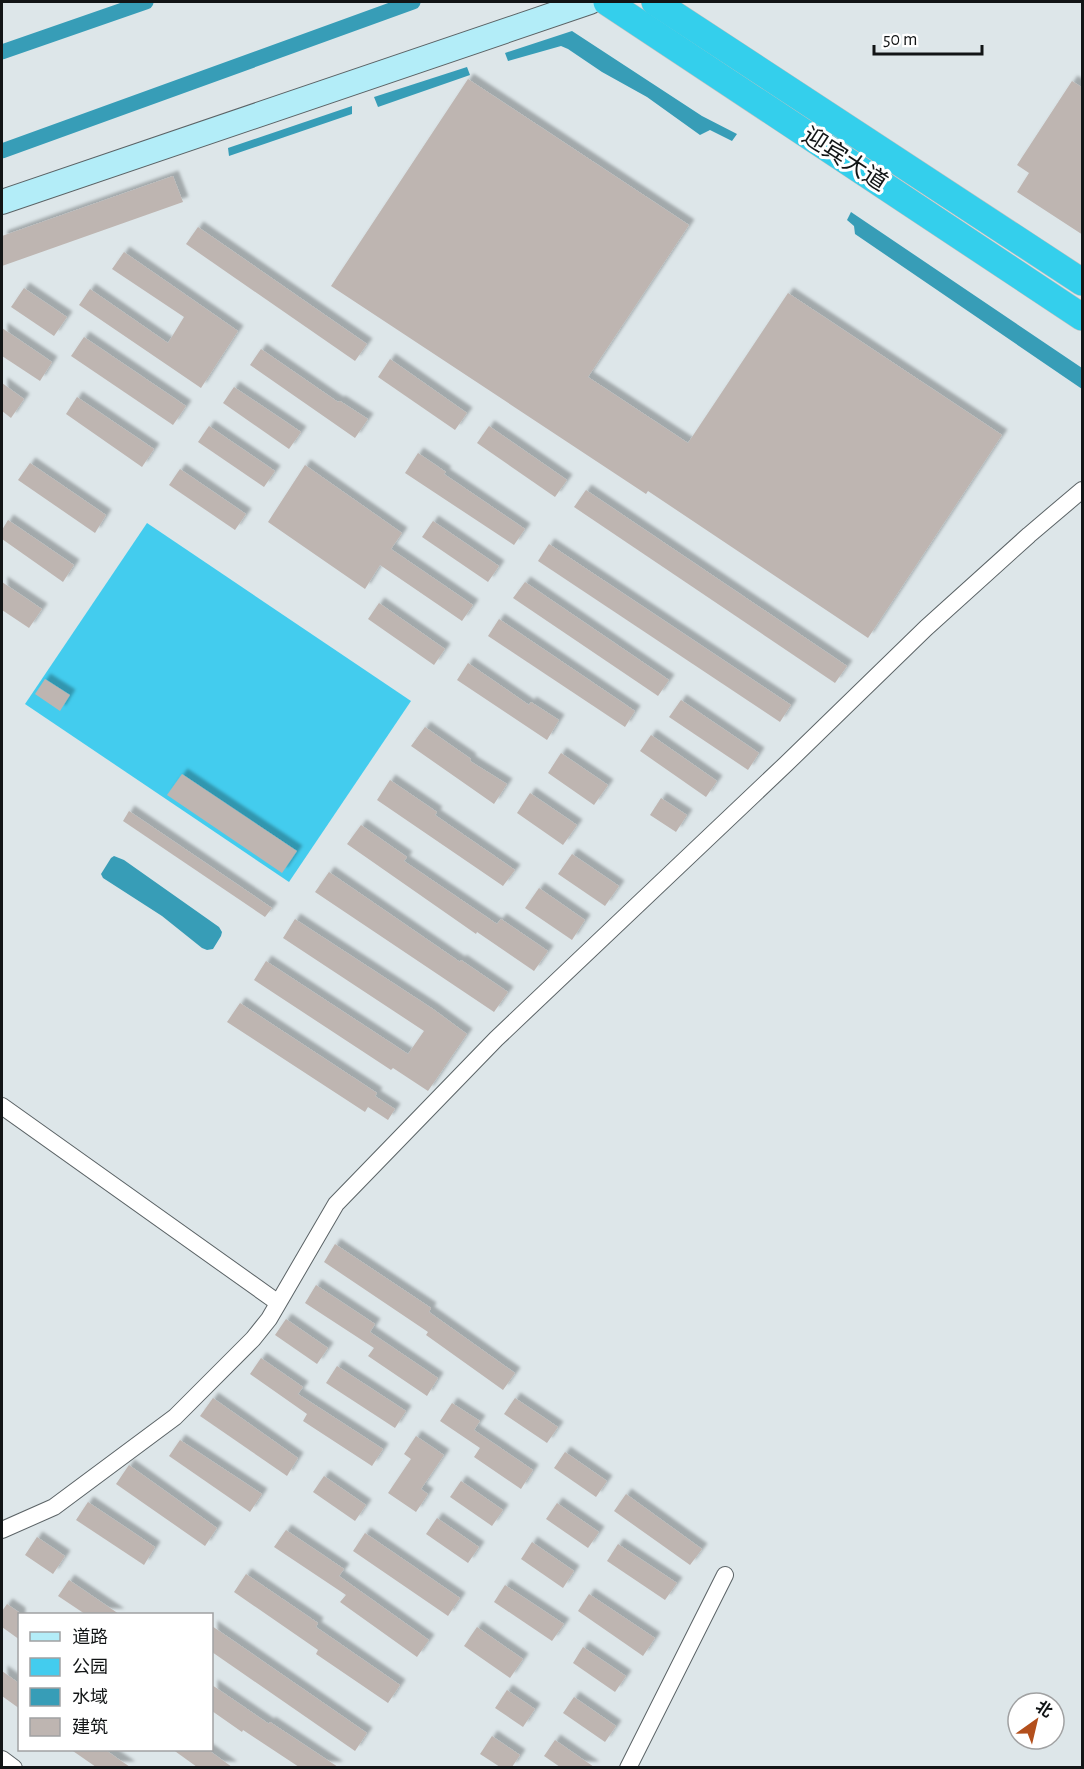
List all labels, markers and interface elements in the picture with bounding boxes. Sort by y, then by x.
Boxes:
scale bar [874,18,982,56]
text: 50 m [883,31,917,49]
street label: 迎宾大道 [798,122,892,196]
legend [18,1613,213,1751]
text: 道路 [72,1627,108,1647]
text: 公园 [72,1658,108,1677]
text: 水域 [72,1688,108,1707]
north arrow [1006,1691,1066,1751]
text: 北 [1033,1697,1056,1721]
text: 建筑 [72,1717,108,1737]

